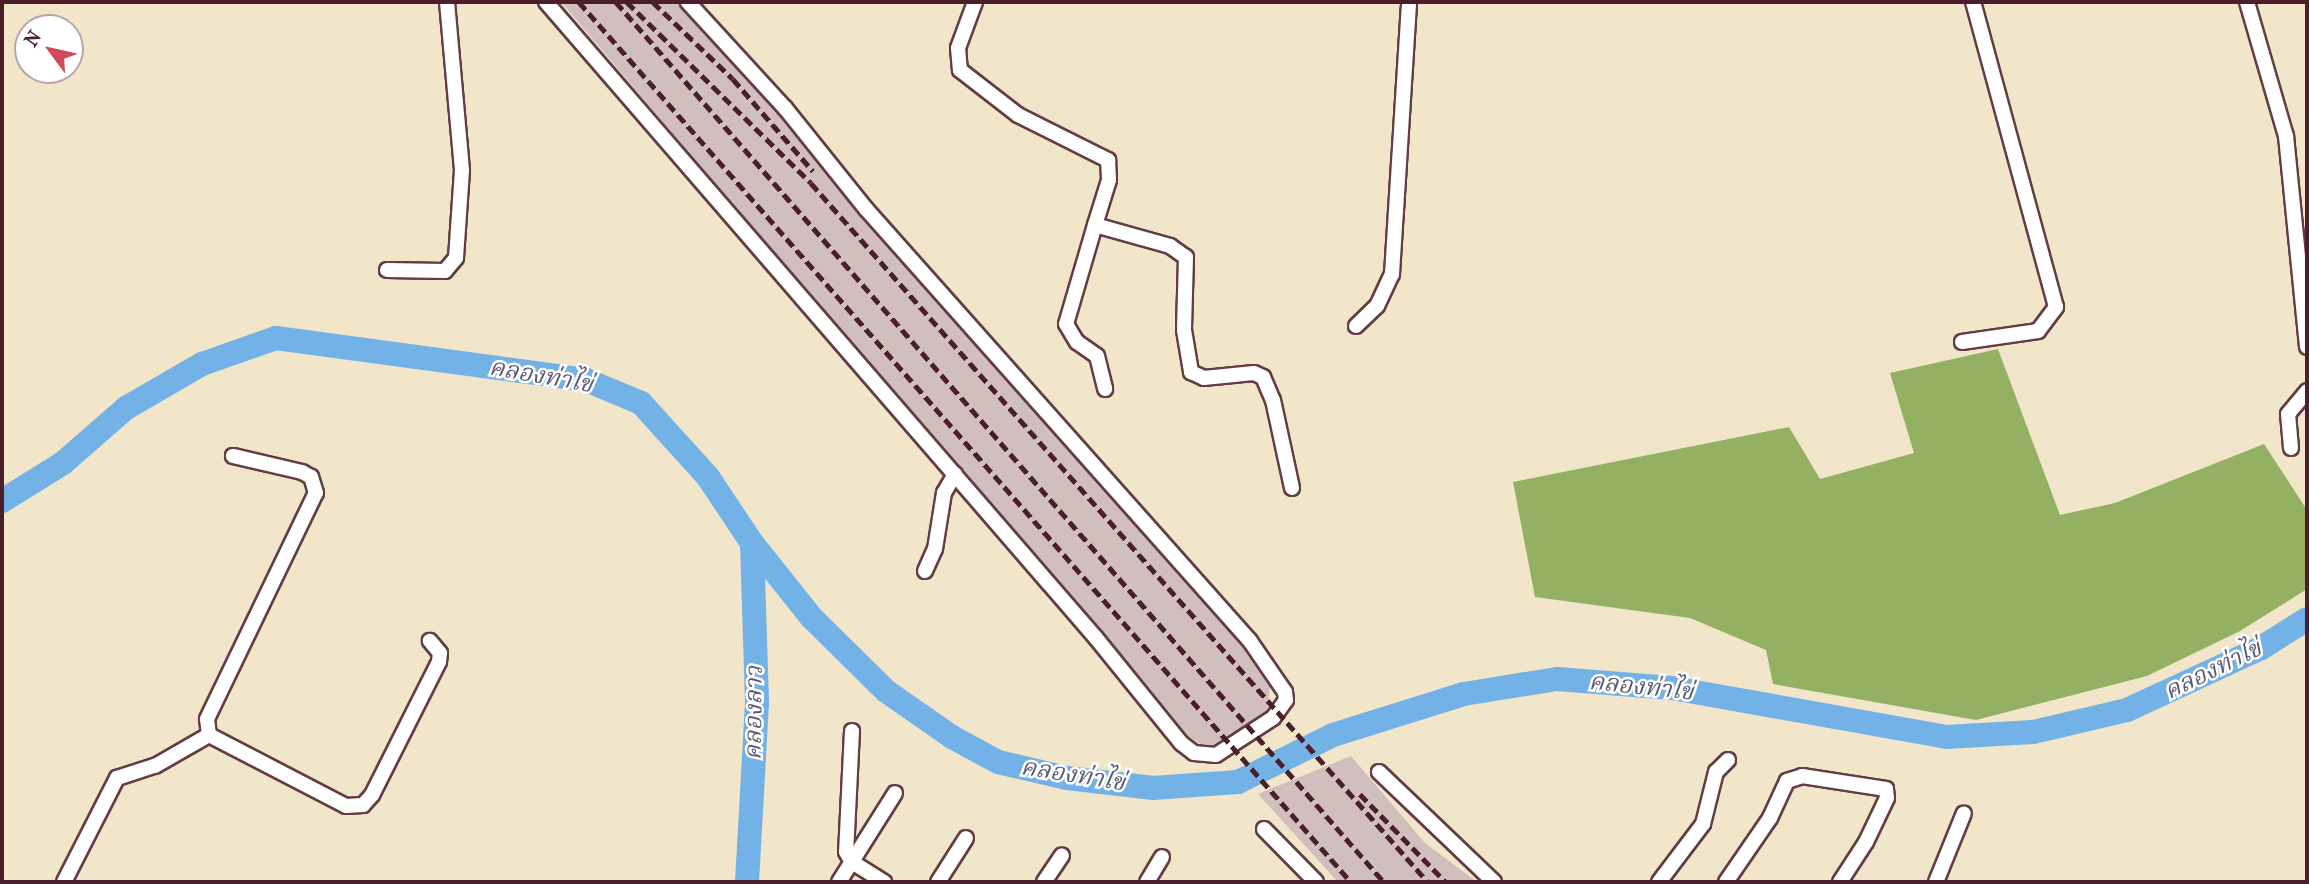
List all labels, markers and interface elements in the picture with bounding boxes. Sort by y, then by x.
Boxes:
north arrow [14,14,84,84]
text: N [20,27,46,51]
water label: คลองท่าไข่ [487,353,595,399]
water label: คลองท่าไข่ [2160,634,2266,706]
water label: คลองลาว [739,666,769,760]
water label: คลองท่าไข่ [1587,667,1695,707]
water label: คลองท่าไข่ [1019,753,1127,797]

